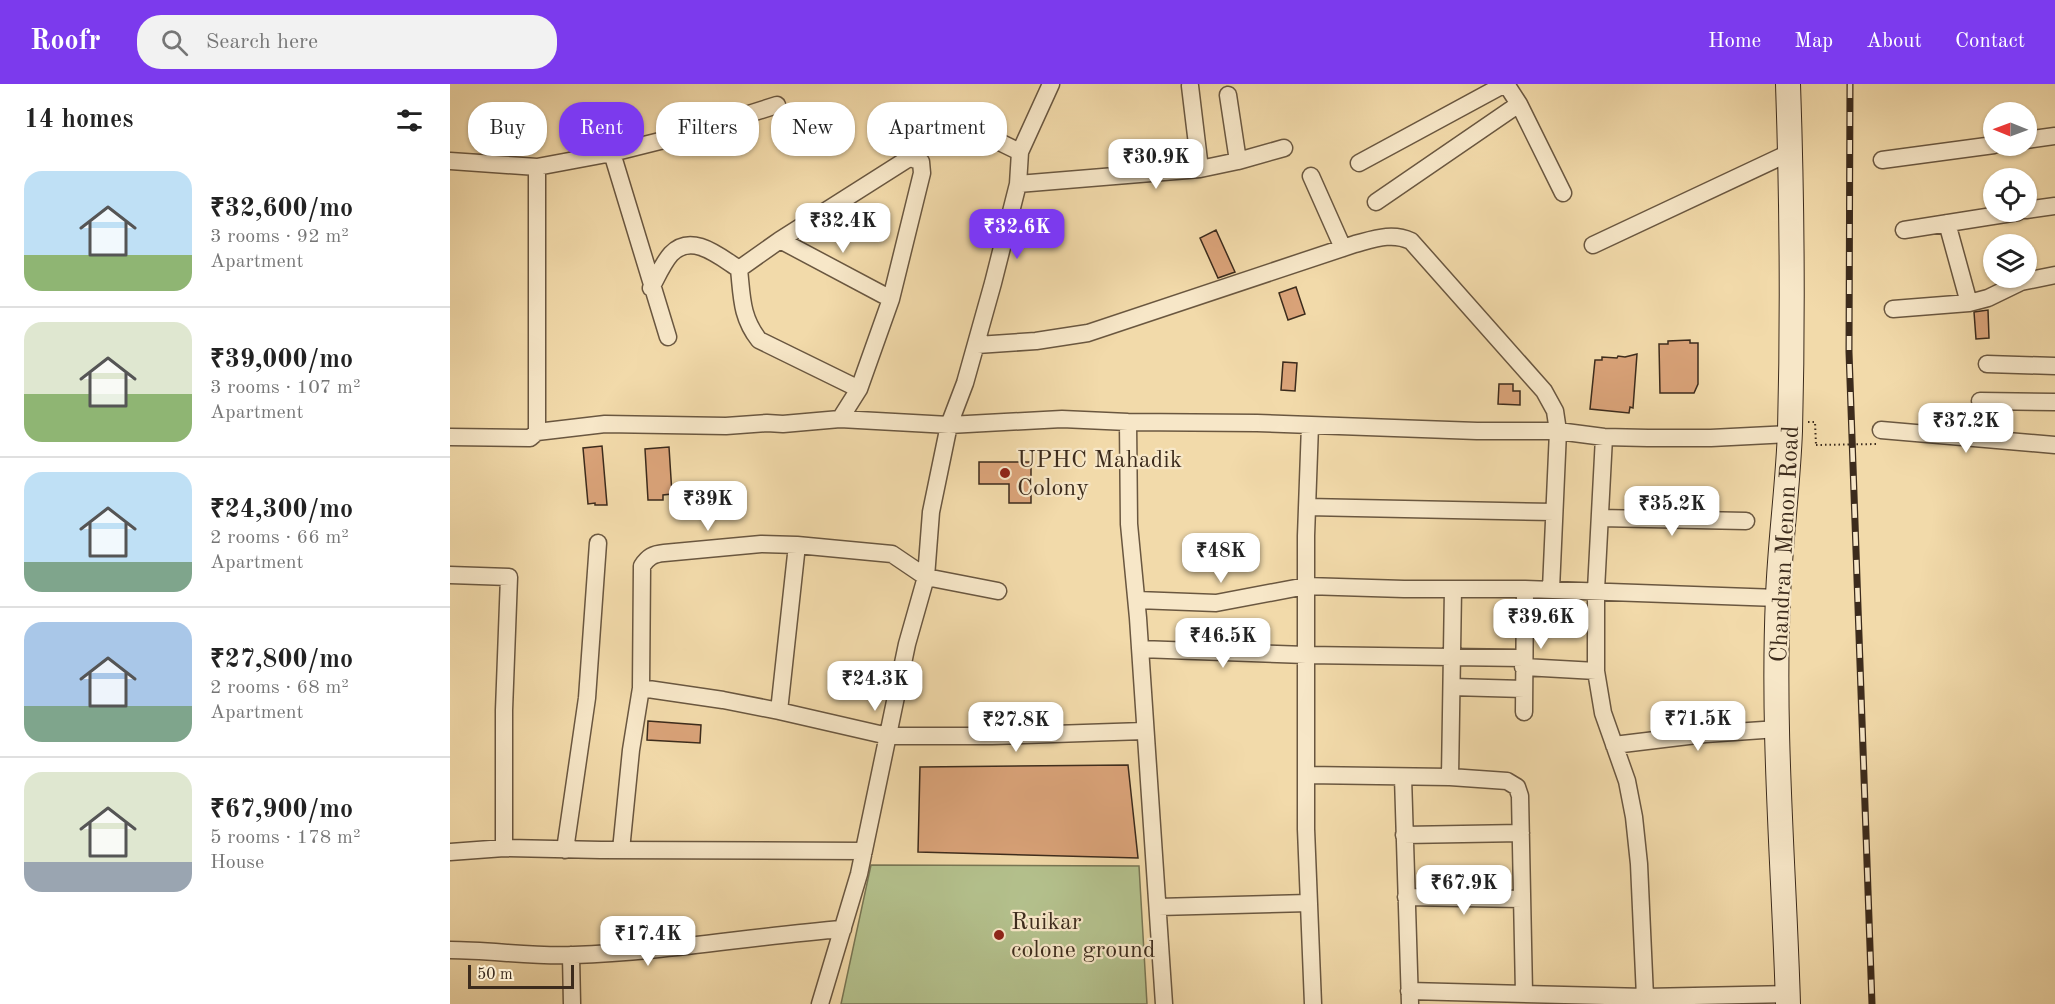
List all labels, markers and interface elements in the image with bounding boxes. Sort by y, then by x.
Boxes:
search box [137,15,557,69]
icon: search [158,26,191,59]
text: Roofr [30,28,101,56]
text: Search here [206,31,318,53]
text: Home [1708,31,1761,52]
text: Map [1794,31,1833,52]
text: About [1866,31,1922,52]
text: Contact [1955,31,2025,52]
chip: Buy [468,102,547,156]
chip: Rent [559,102,644,156]
chip: Filters [656,102,759,156]
chip: New [771,102,855,156]
chip: Apartment [867,102,1007,156]
north arrow [1983,102,2037,156]
map controls [1983,102,2037,288]
icon: filters [393,104,426,137]
text: 14 homes [24,107,133,133]
pin: ₹30.9K [1107,139,1205,190]
text: ₹30.9K [1122,148,1190,168]
button: locate [1983,168,2037,222]
icon: home [72,195,144,267]
text: ₹32,600/mo [210,196,353,222]
pin: ₹32.4K [794,203,892,254]
pin: ₹32.6K [968,209,1066,260]
text: ₹32.4K [809,212,877,232]
text: ₹32.6K [983,218,1051,238]
text: 3 rooms · 92 m² [210,227,349,247]
button: layers [1983,234,2037,288]
text: Apartment [210,252,304,272]
icon: home [72,346,144,418]
text: ₹39,000/mo [210,347,353,373]
text: 3 rooms · 107 m² [210,378,360,398]
text: Apartment [210,403,304,423]
pin: ₹37.2K [1917,403,2015,454]
text: ₹37.2K [1932,412,2000,432]
street label: Chandran Menon Road [1768,425,1804,663]
place label: UPHC Mahadik Colony [1017,449,1182,501]
marker: UPHC Mahadik Colony [998,466,1012,480]
pin: ₹39K [672,481,744,532]
pin: ₹35.2K [1623,486,1721,537]
text: ₹39K [683,490,733,510]
text: ₹35.2K [1638,495,1706,515]
icon: home [72,496,144,568]
text: ₹24,300/mo [210,497,353,523]
text: 2 rooms · 66 m² [210,528,349,548]
pin: ₹48K [1185,533,1257,584]
text: ₹48K [1196,542,1246,562]
text: Apartment [210,553,304,573]
pin: ₹39.6K [1492,599,1590,650]
text: ₹39.6K [1507,608,1575,628]
pin: ₹46.5K [1174,618,1272,669]
text: ₹46.5K [1189,627,1257,647]
icon: home [72,646,144,718]
text: ₹27,800/mo [210,647,353,673]
pin: ₹24.3K [826,661,924,712]
text: ₹24.3K [841,670,909,690]
text: 2 rooms · 68 m² [210,678,349,698]
pin: ₹71.5K [1649,701,1747,752]
pin: ₹27.8K [967,702,1065,753]
text: Apartment [210,703,304,723]
text: ₹71.5K [1664,710,1732,730]
text: ₹27.8K [982,711,1050,731]
icon: home [72,796,144,868]
text: ₹67,900/mo [210,797,353,823]
text: 5 rooms · 178 m² [210,828,360,848]
text: House [210,853,264,873]
pin: ₹67.9K [1415,865,1513,916]
text: ₹67.9K [1430,874,1498,894]
place label: Ruikar colone ground [1011,911,1155,963]
pin: ₹17.4K [599,916,697,967]
text: ₹17.4K [614,925,682,945]
marker: Ruikar colone ground [992,928,1006,942]
scale bar [468,962,574,990]
text: 50 m [477,967,513,983]

